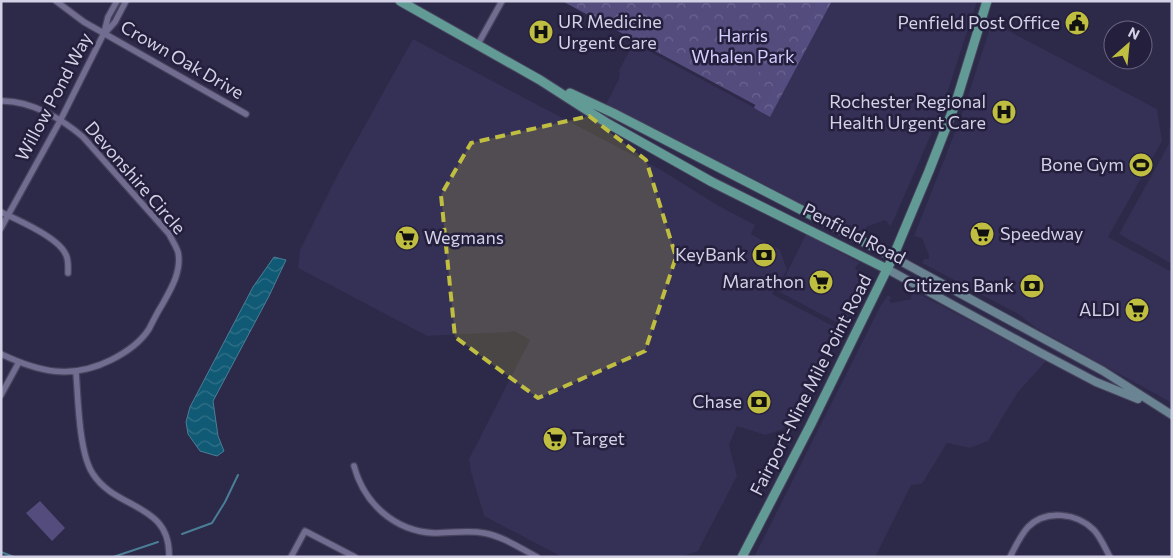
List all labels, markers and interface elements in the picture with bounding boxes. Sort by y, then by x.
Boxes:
place label: UR Medicine Urgent Care [558,10,662,53]
public building icon: Penfield Post Office [1064,10,1090,36]
place label: Penfield Post Office [897,11,1060,33]
street label: Crown Oak Drive [117,15,248,103]
hospital icon: UR Medicine Urgent Care [528,19,554,45]
north arrow [1103,20,1153,70]
text: N [1126,23,1143,43]
park label: Harris Whalen Park [691,24,795,67]
street label: Willow Pond Way [10,29,96,165]
place label: Rochester Regional Health Urgent Care [829,90,986,133]
hospital icon: Rochester Regional Health Urgent Care [991,99,1017,125]
street label: Devonshire Circle [81,116,191,238]
sports icon: Bone Gym [1128,152,1154,178]
place label: Bone Gym [1041,153,1124,175]
street label: Penfield Road [799,198,910,268]
supermarket icon: Speedway [969,221,995,247]
place label: Speedway [1000,222,1083,244]
supermarket icon: Wegmans [394,225,420,251]
place label: Wegmans [424,226,504,248]
bank icon: KeyBank [751,242,777,268]
place label: KeyBank [675,243,746,265]
supermarket icon: Marathon [808,269,834,295]
place label: Marathon [722,270,804,292]
street label: Fairport-Nine Mile Point Road [745,270,876,499]
bank icon: Citizens Bank [1019,273,1045,299]
place label: Citizens Bank [904,274,1014,296]
supermarket icon: ALDI [1124,297,1150,323]
place label: ALDI [1079,298,1120,320]
bank icon: Chase [746,389,772,415]
place label: Chase [692,390,742,412]
supermarket icon: Target [542,426,568,452]
place label: Target [572,427,625,449]

